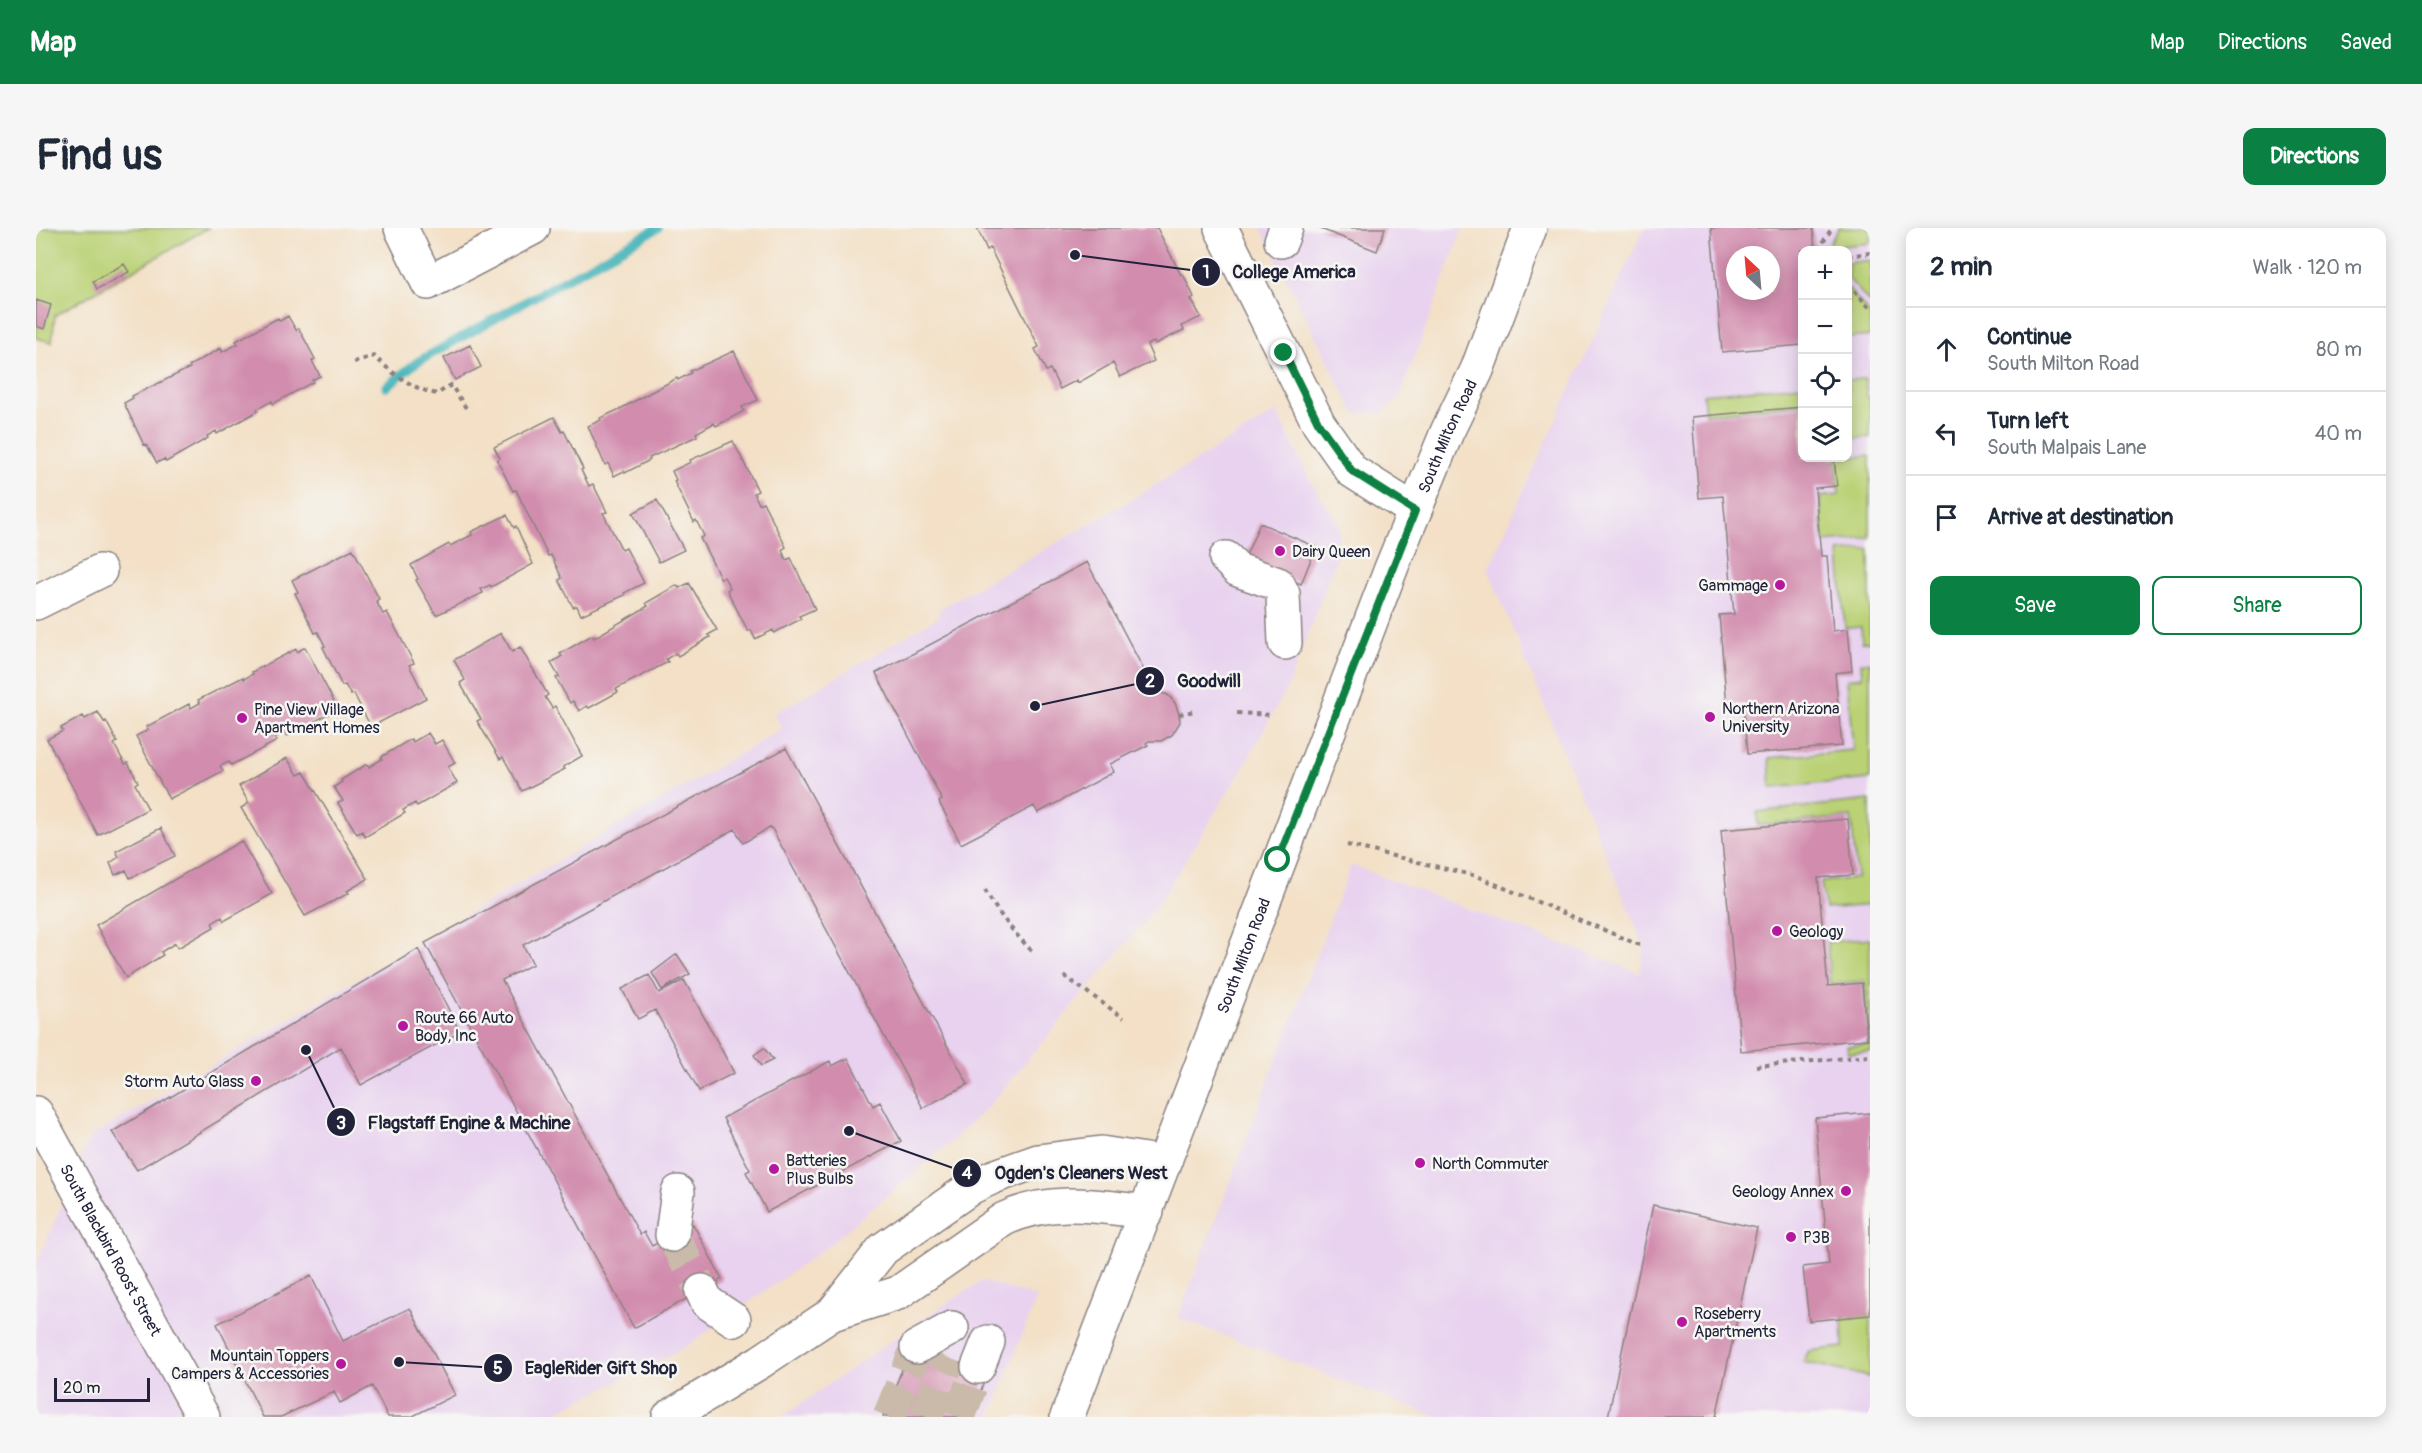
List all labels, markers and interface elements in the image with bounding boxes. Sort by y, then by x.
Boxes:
text: Map [30,25,76,60]
text: Map [2150,29,2185,56]
text: Directions [2218,29,2307,56]
text: Saved [2340,29,2392,56]
button: Directions [2243,128,2386,185]
text: Find us [36,130,162,182]
north arrow [1726,246,1780,300]
map controls [1798,246,1852,462]
button: + [1798,246,1852,300]
text: 2 min [1930,251,1992,283]
callout: College America [1191,254,1368,290]
text: Walk · 120 m [2253,255,2362,280]
text: 1 [1202,261,1210,284]
text: College America [1232,261,1356,284]
button: − [1798,300,1852,354]
text: Continue [1987,323,2071,351]
icon: ahead [1930,333,1963,366]
text: 80 m [2316,337,2362,362]
route end [1270,339,1296,365]
text: South Milton Road [1987,351,2140,376]
button: locate [1798,354,1852,408]
street label: South Milton Road [1414,376,1482,496]
text: Turn left [1987,407,2069,435]
button: layers [1798,408,1852,462]
icon: left [1930,417,1963,450]
text: 40 m [2315,421,2362,446]
text: South Malpais Lane [1987,435,2146,460]
icon: arrive [1930,501,1963,534]
text: Arrive at destination [1987,503,2173,531]
place label: Dairy Queen [1292,542,1371,562]
marker: Dairy Queen [1273,544,1287,558]
place label: Gammage [1698,576,1768,596]
button: Save [1930,576,2140,635]
button: Share [2152,576,2362,635]
marker: Gammage [1773,578,1787,592]
callout: Goodwill [1135,663,1253,699]
text: 2 [1145,670,1155,693]
text: Goodwill [1177,670,1241,693]
place label: Northern Arizona University [1722,699,1839,737]
place label: Pine View Village Apartment Homes [254,700,380,738]
marker: Northern Arizona University [1703,710,1717,724]
marker: Pine View Village Apartment Homes [235,711,249,725]
route start [1264,846,1290,872]
street label: South Milton Road [1213,895,1275,1017]
place label: Geology [1789,922,1844,942]
marker: Geology [1770,924,1784,938]
place label: Route 66 Auto Body, Inc [415,1008,514,1046]
marker: Route 66 Auto Body, Inc [396,1019,410,1033]
place label: Storm Auto Glass [124,1072,244,1092]
marker: Storm Auto Glass [249,1074,263,1088]
callout: Flagstaff Engine & Machine [326,1104,583,1140]
text: 3 [336,1112,346,1135]
text: Flagstaff Engine & Machine [368,1112,572,1135]
place label: Batteries Plus Bulbs [786,1151,853,1189]
place label: North Commuter [1432,1154,1549,1174]
callout: Ogden's Cleaners West [952,1155,1179,1191]
marker: North Commuter [1413,1156,1427,1170]
street label: South Blackbird Roost Street [55,1161,166,1340]
marker: Batteries Plus Bulbs [767,1162,781,1176]
text: 4 [962,1162,973,1185]
text: Ogden's Cleaners West [995,1162,1168,1185]
place label: Geology Annex [1732,1182,1834,1202]
marker: Geology Annex [1839,1184,1853,1198]
place label: P3B [1803,1228,1830,1248]
marker: P3B [1784,1230,1798,1244]
place label: Roseberry Apartments [1694,1304,1776,1342]
marker: Roseberry Apartments [1675,1315,1689,1329]
place label: Mountain Toppers Campers & Accessories [171,1346,329,1384]
callout: EagleRider Gift Shop [483,1350,690,1386]
marker: Mountain Toppers Campers & Accessories [334,1357,348,1371]
text: 5 [493,1357,503,1380]
text: EagleRider Gift Shop [525,1357,678,1380]
scale bar [54,1375,150,1402]
text: 20 m [63,1378,101,1398]

